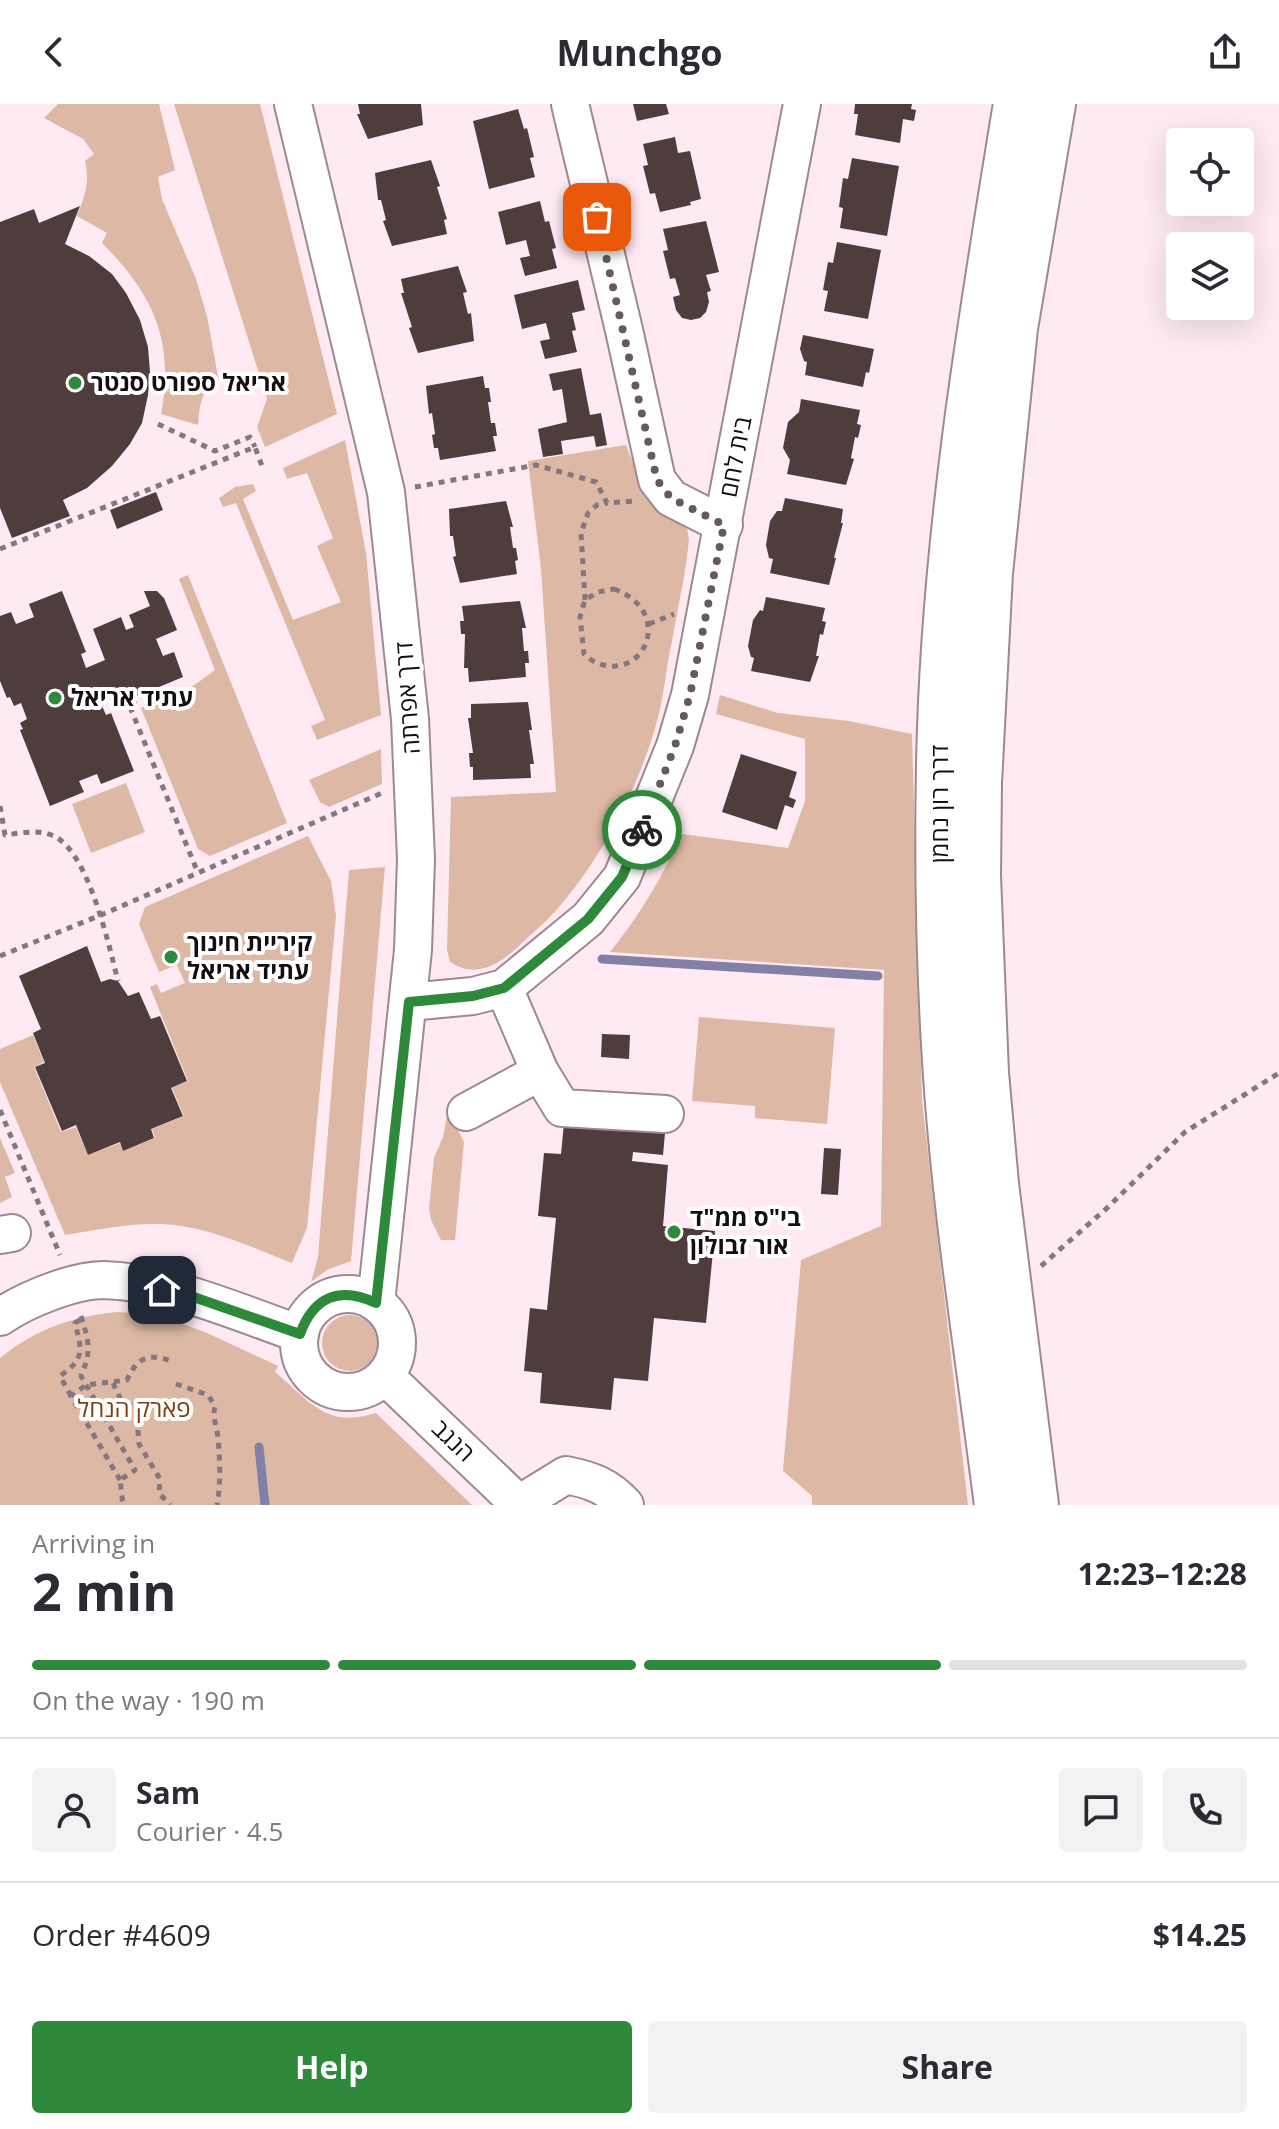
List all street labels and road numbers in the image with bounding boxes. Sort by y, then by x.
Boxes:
street label: בית לחם [711,413,759,500]
street label: דרך אפרתה [386,641,427,756]
street label: דרך רון נחמן [922,745,955,863]
street label: הנגב [425,1411,483,1468]

